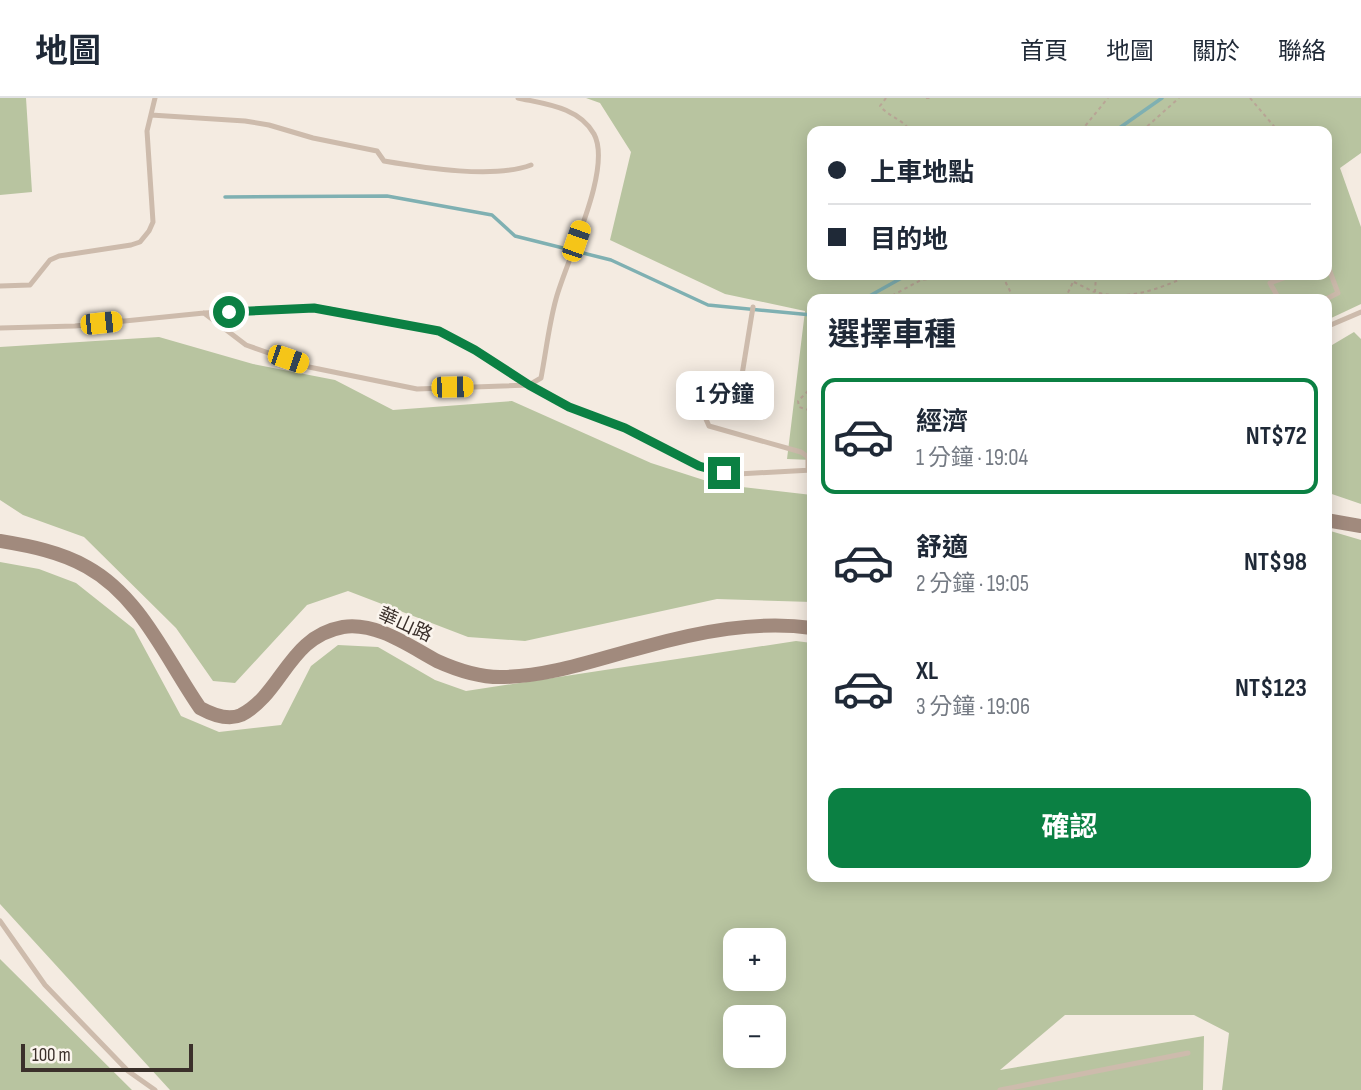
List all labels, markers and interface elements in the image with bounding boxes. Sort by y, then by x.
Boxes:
text: 地圖 [35,32,101,72]
text: 首頁 [1020,37,1068,66]
text: 地圖 [1106,37,1154,66]
text: 關於 [1192,37,1240,66]
text: 聯絡 [1278,37,1326,66]
text: 上車地點 [870,158,974,189]
car [560,218,593,264]
text: 目的地 [870,225,948,256]
route start [213,296,245,328]
car [80,310,123,336]
text: 選擇車種 [828,316,956,355]
car [265,342,312,376]
callout: 1 分鐘 [675,372,773,420]
car [431,376,474,398]
text: 1 分鐘 [696,381,754,409]
icon: car [832,405,895,468]
text: 經濟 [916,407,968,438]
text: NT$72 [1246,421,1307,452]
text: 1 分鐘 · 19:04 [916,444,1028,472]
route end [708,457,740,489]
icon: car [832,531,895,594]
text: 舒適 [916,533,968,564]
text: NT$98 [1244,547,1307,578]
text: 2 分鐘 · 19:05 [916,570,1029,598]
street label: 華山路 [374,603,436,647]
text: XL [916,656,938,687]
icon: car [832,657,895,720]
text: NT$123 [1235,673,1307,704]
text: 3 分鐘 · 19:06 [916,693,1030,721]
button: 確認 [828,788,1311,868]
map controls [723,928,786,1068]
button: + [723,928,786,991]
button: − [723,1005,786,1068]
scale bar [21,1041,192,1073]
text: 100 m [32,1044,71,1067]

